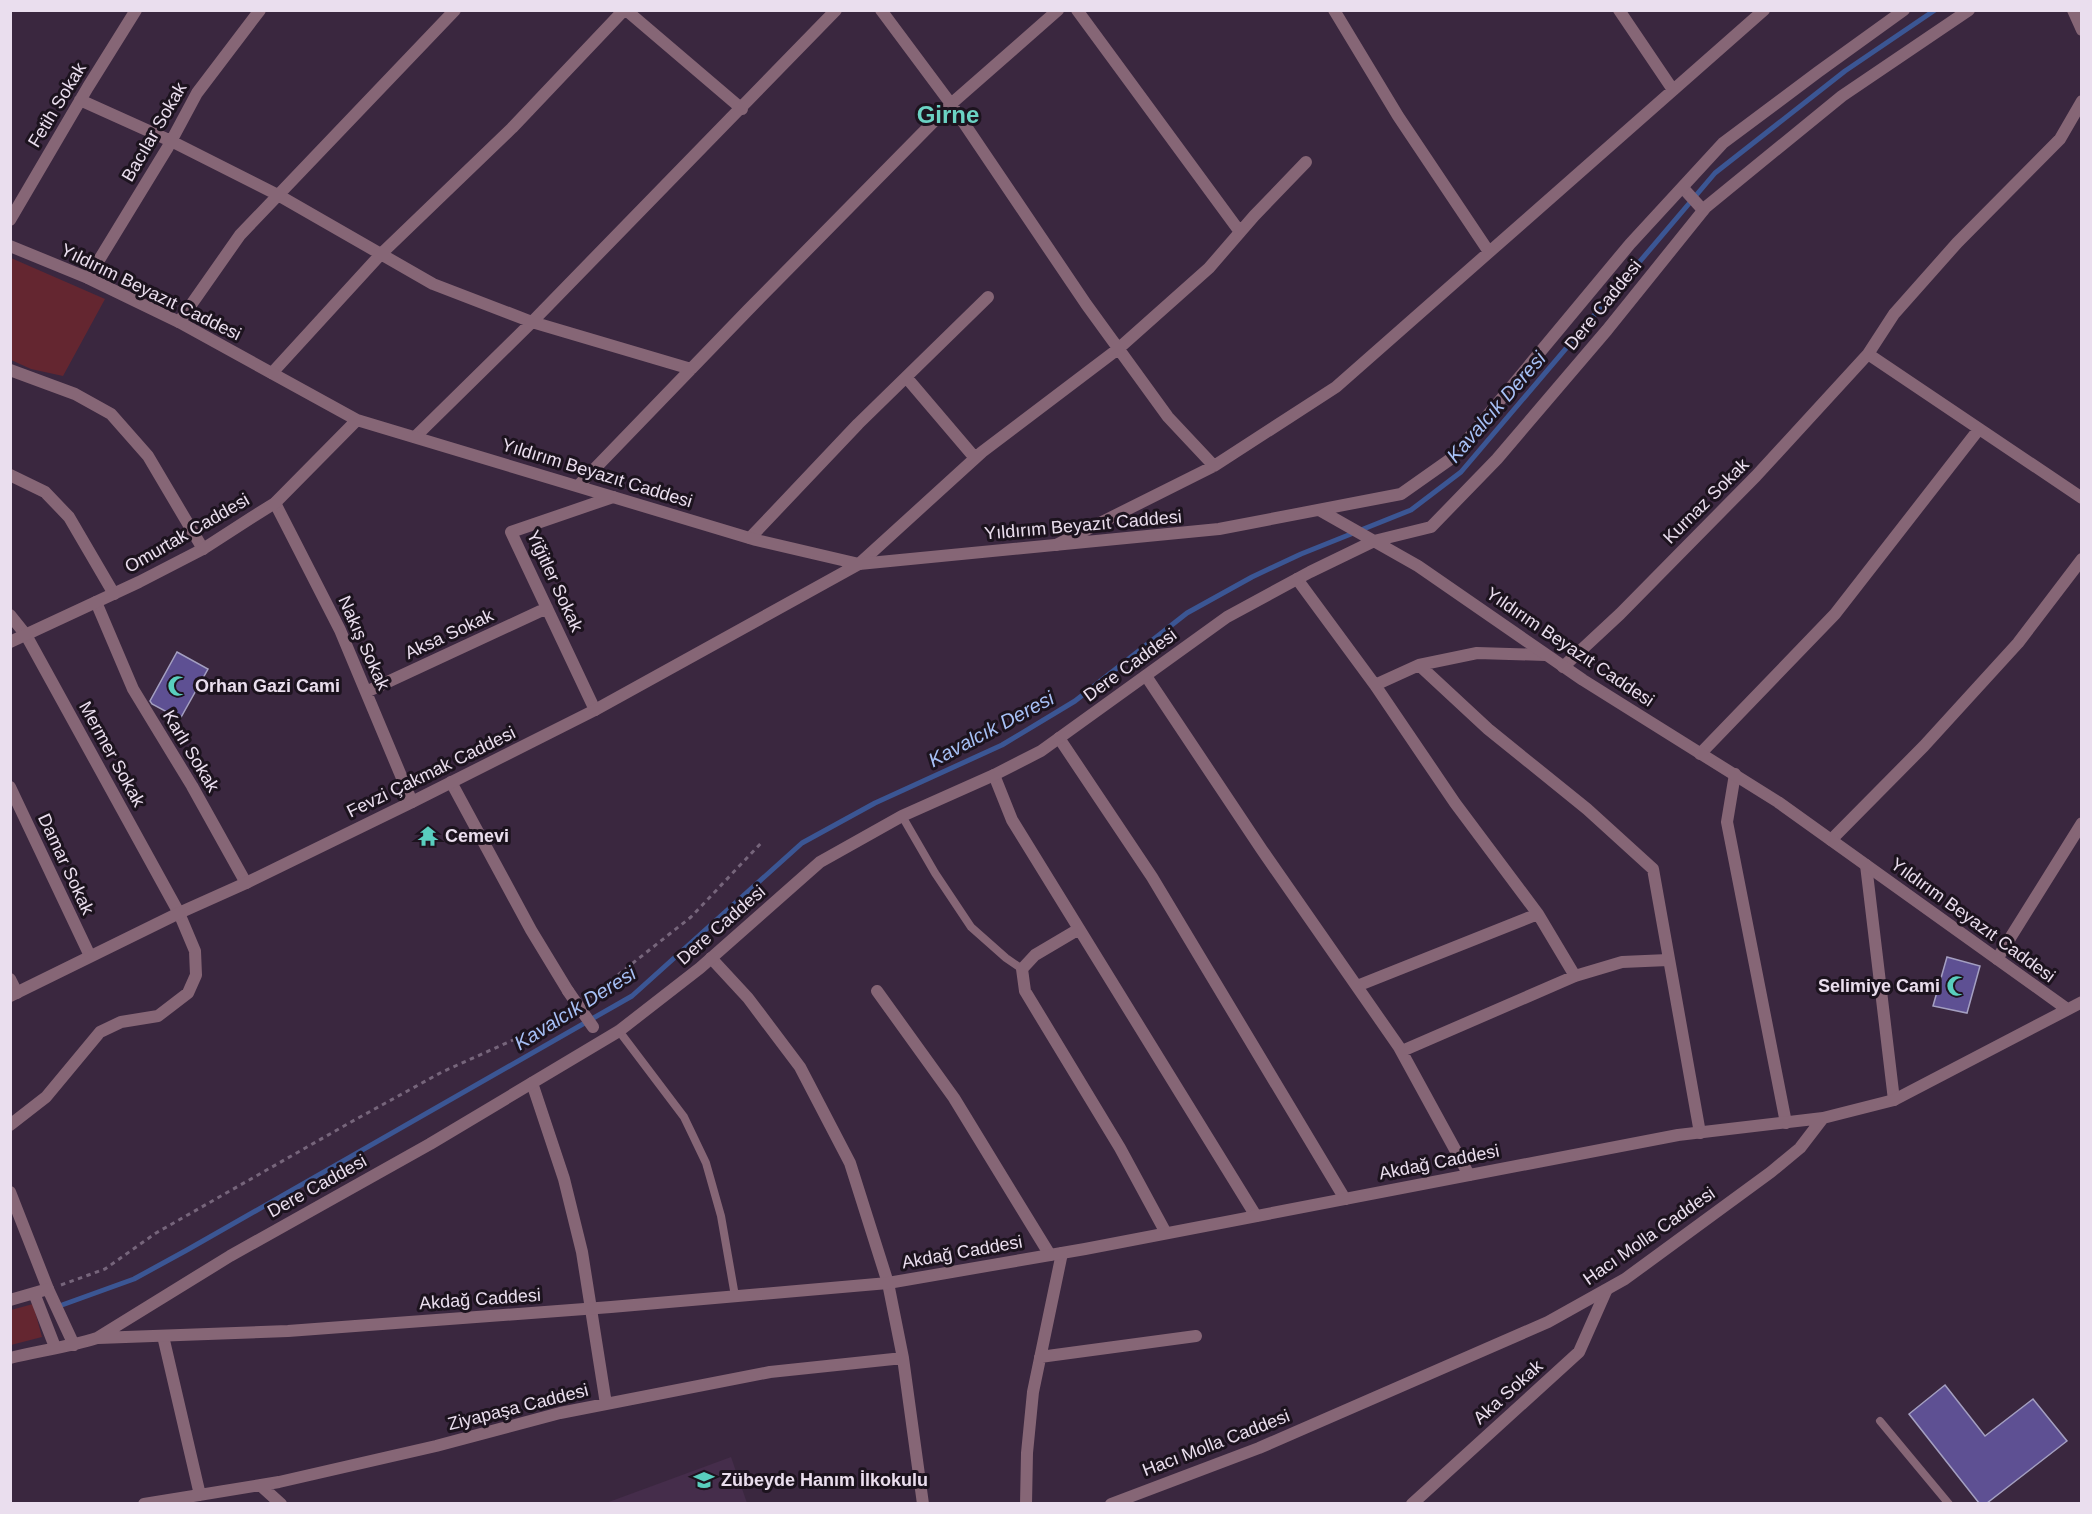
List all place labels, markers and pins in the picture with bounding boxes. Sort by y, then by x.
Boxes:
mosque icon: Orhan Gazi Cami [166,674,190,698]
place label: Orhan Gazi Cami [195,676,340,696]
temple icon: Cemevi [416,824,440,848]
place label: Cemevi [445,826,509,846]
mosque icon: Selimiye Cami [1945,974,1969,998]
place label: Selimiye Cami [1818,976,1940,996]
school or university icon: Zübeyde Hanım İlkokulu [692,1468,716,1492]
place label: Zübeyde Hanım İlkokulu [721,1470,928,1490]

